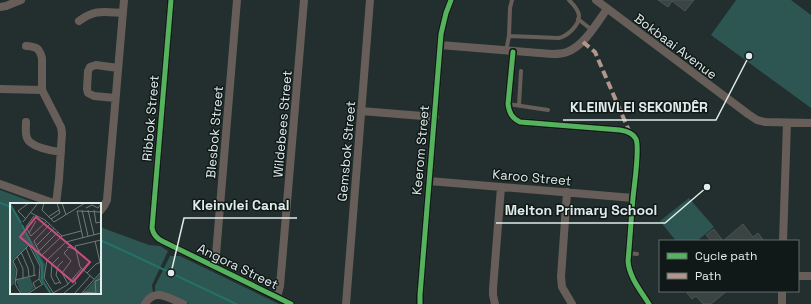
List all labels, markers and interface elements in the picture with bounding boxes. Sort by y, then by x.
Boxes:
street label: Bokbaai Avenue [631,10,720,83]
street label: Wildebees Street [269,70,296,178]
street label: Ribbok Street [138,74,163,162]
street label: Blesbok Street [202,85,227,179]
callout: KLEINVLEI SEKONDÊR [563,94,716,120]
text: KLEINVLEI SEKONDÊR [570,98,708,116]
street label: Gemsbok Street [334,100,359,202]
street label: Keerom Street [408,104,433,196]
street label: Karoo Street [492,166,572,189]
callout: Kleinvlei Canal [184,192,297,218]
text: Kleinvlei Canal [192,196,290,214]
callout: Melton Primary School [496,197,665,223]
text: Melton Primary School [505,201,657,219]
inset map [10,203,101,294]
street label: Angora Street [195,240,281,293]
legend [659,240,799,292]
text: Cycle path [695,248,757,264]
text: Path [695,268,721,284]

